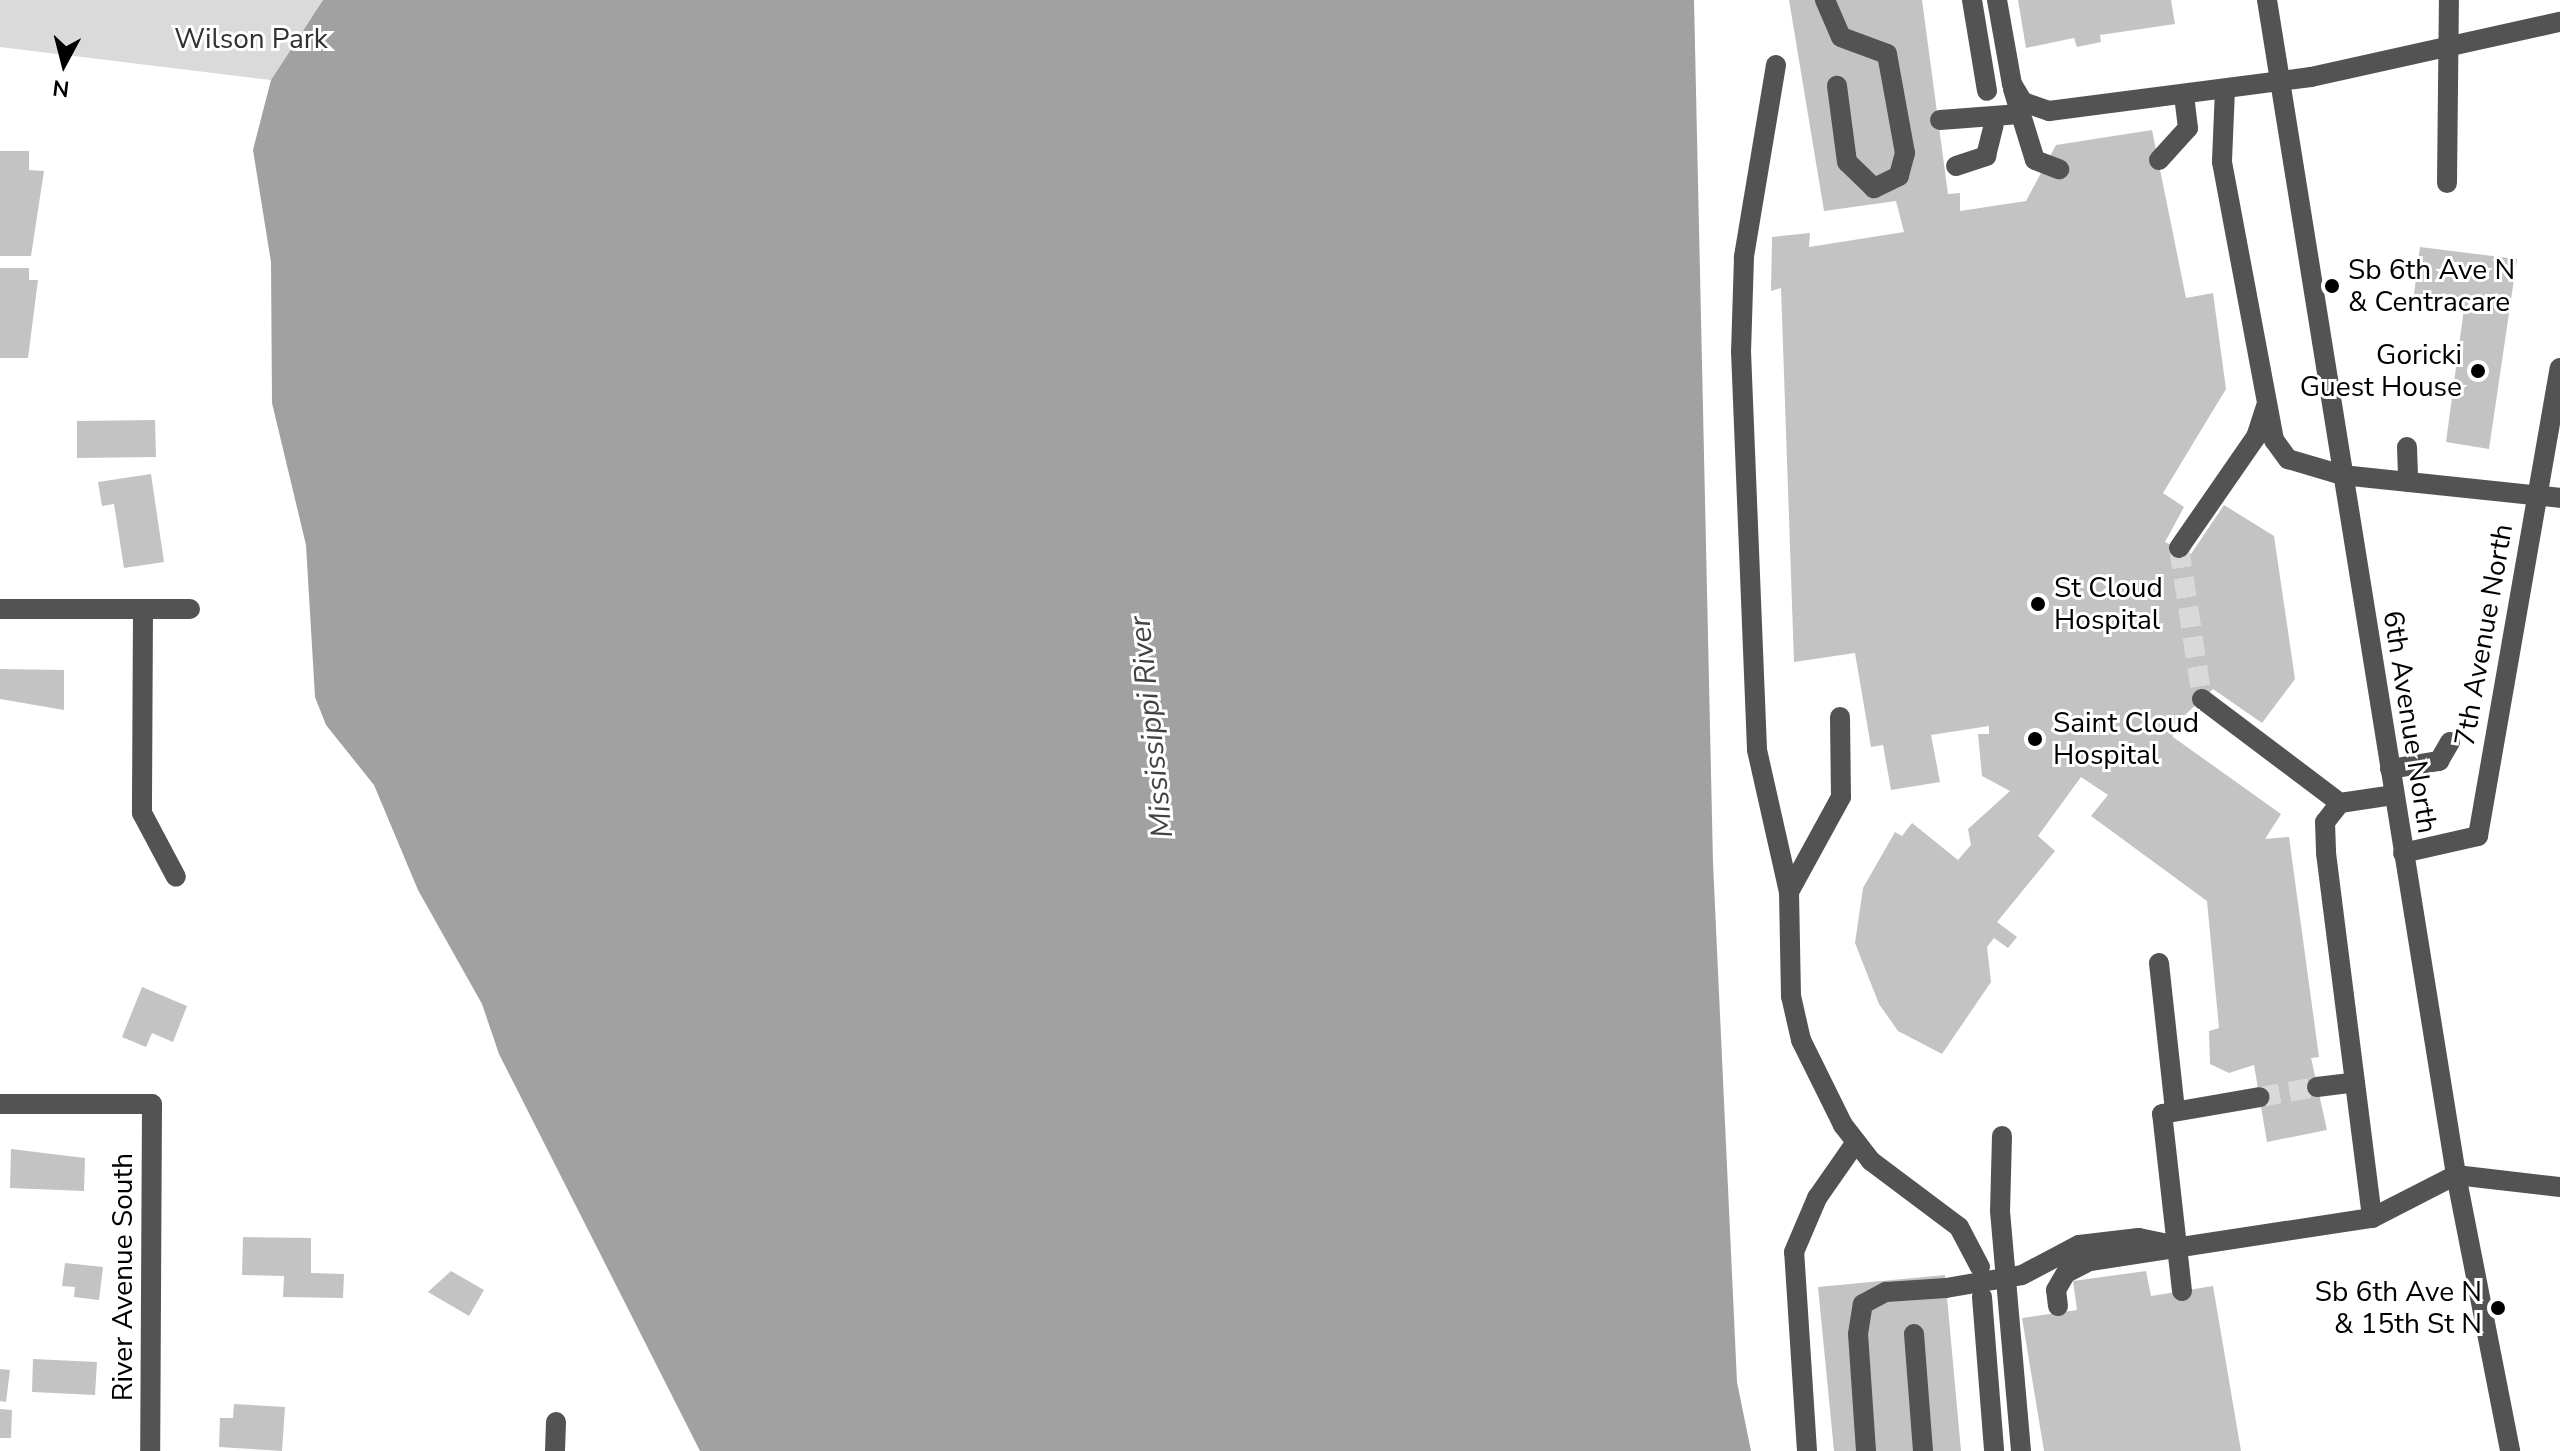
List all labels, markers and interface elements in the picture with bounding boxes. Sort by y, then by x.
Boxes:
park label: Wilson Park [174,22,328,56]
north arrow [24,24,104,104]
text: N [51,72,71,104]
place label: Sb 6th Ave N & Centracare [2348,253,2515,319]
marker: Sb 6th Ave N & Centracare [2323,277,2341,295]
place label: Goricki Guest House [2300,338,2462,404]
marker: Goricki Guest House [2469,362,2487,380]
street label: 7th Avenue North [2448,521,2520,749]
place label: St Cloud Hospital [2054,571,2163,637]
marker: St Cloud Hospital [2029,595,2047,613]
street label: 6th Avenue North [2376,608,2444,836]
water label: Mississippi River [1122,614,1182,840]
place label: Saint Cloud Hospital [2053,706,2199,772]
marker: Saint Cloud Hospital [2024,728,2046,750]
street label: River Avenue South [106,1153,140,1401]
place label: Sb 6th Ave N & 15th St N [2315,1275,2482,1341]
marker: Sb 6th Ave N & 15th St N [2489,1299,2507,1317]

